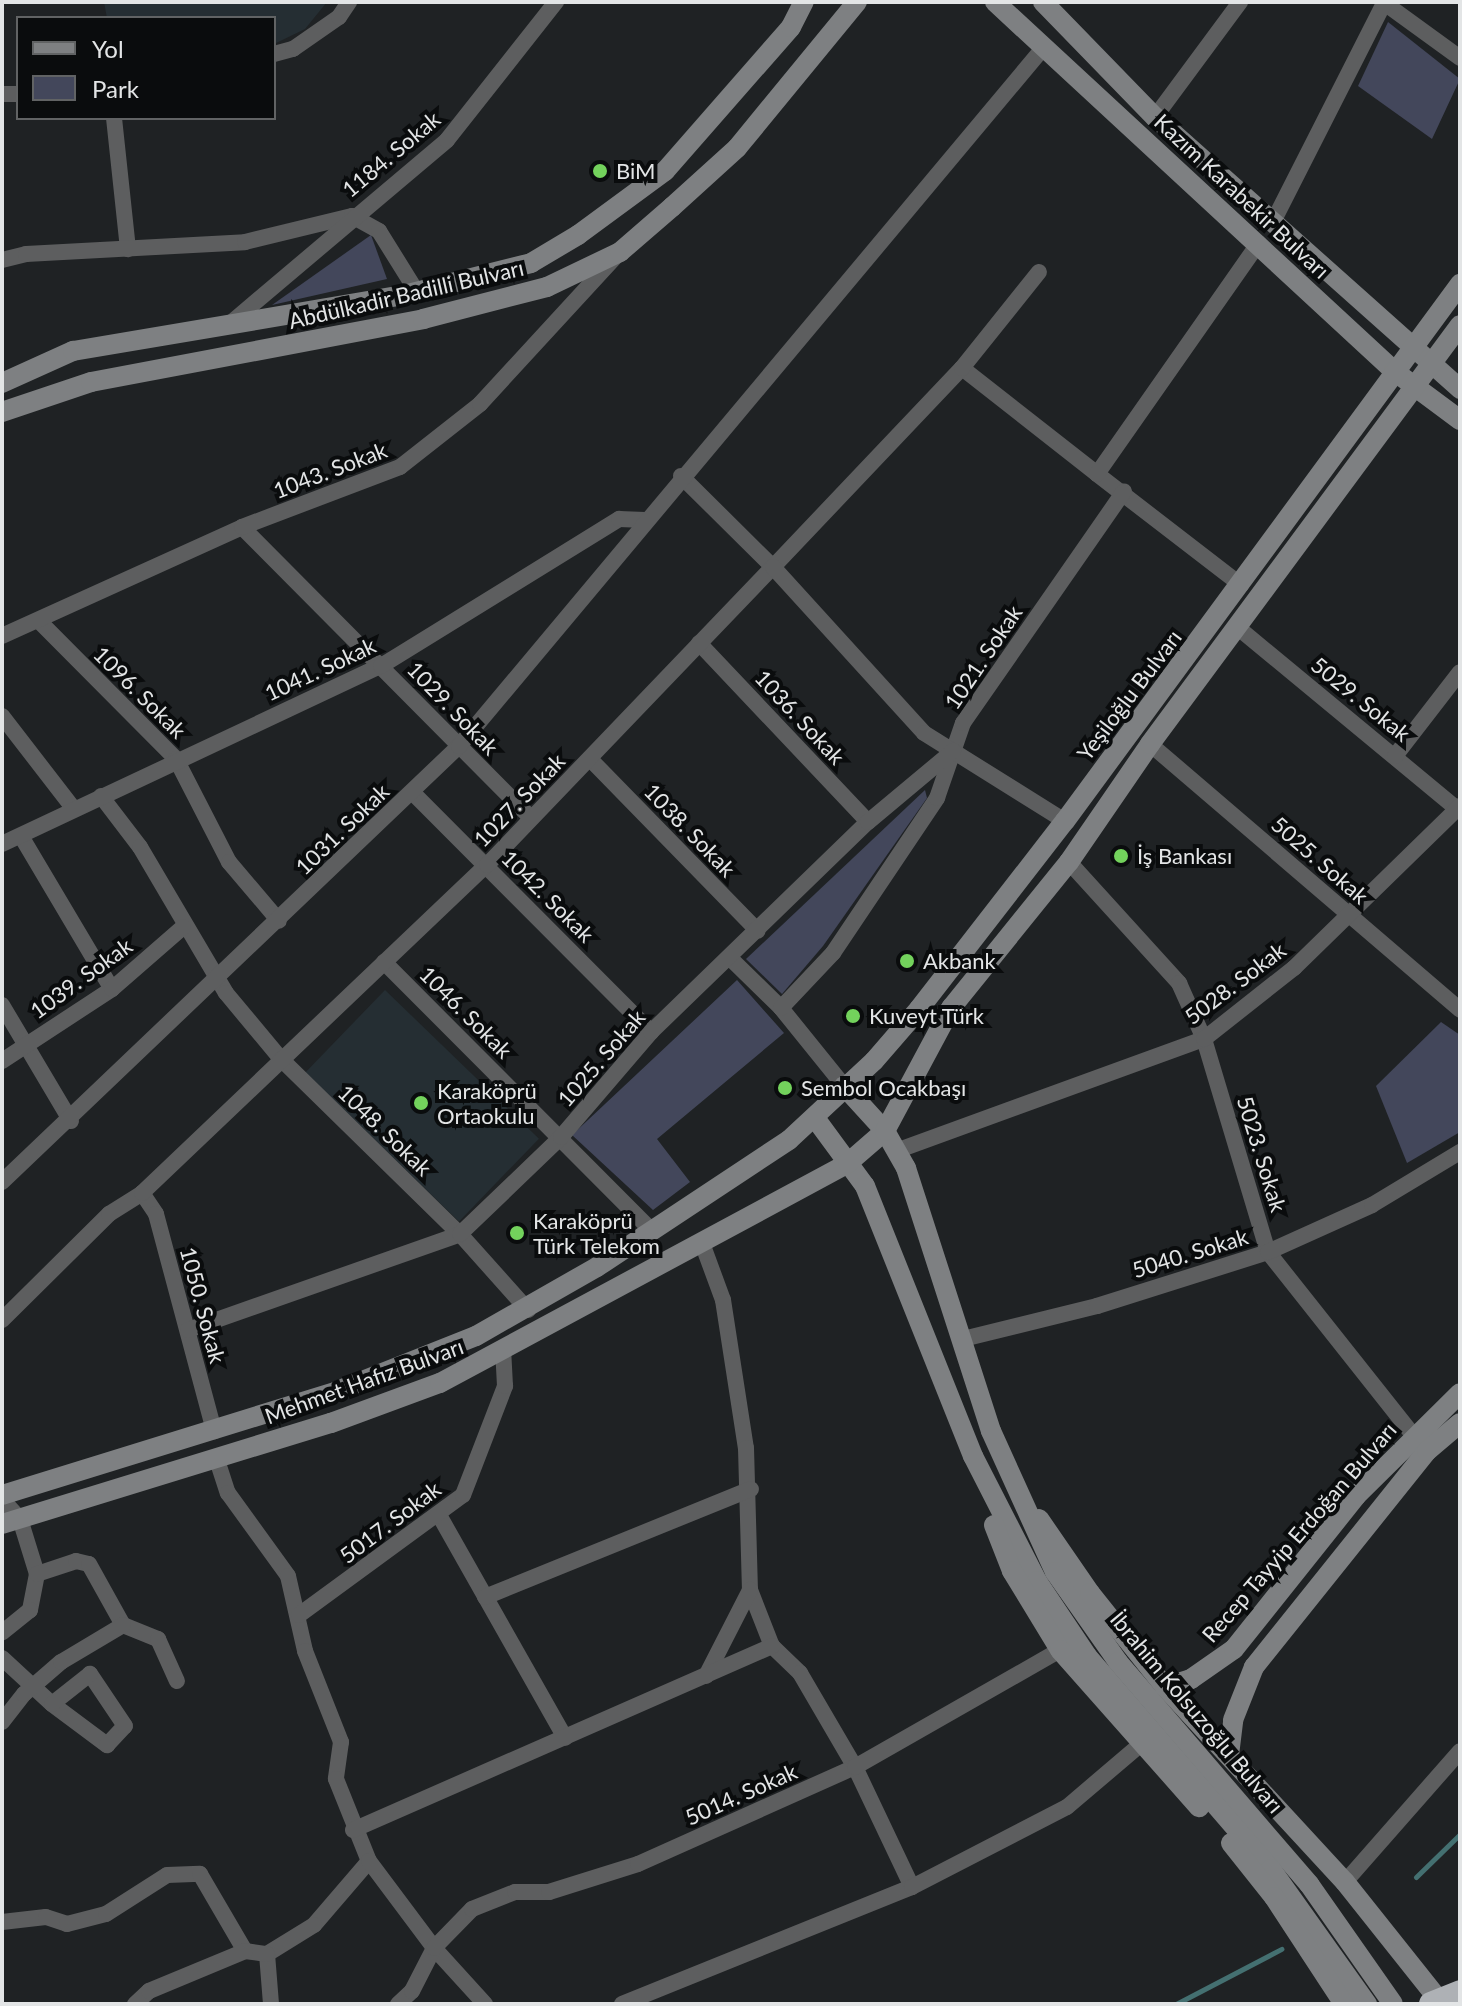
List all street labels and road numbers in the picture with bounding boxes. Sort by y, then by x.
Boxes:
street label: 1184. Sokak [337,105,445,203]
street label: Kazım Karabekir Bulvarı [1149,108,1335,284]
street label: Abdülkadir Badilli Bulvarı [286,254,526,334]
street label: 1043. Sokak [269,436,391,504]
street label: 1021. Sokak [939,600,1027,714]
street label: Yeşiloğlu Bulvarı [1071,624,1187,766]
street label: 1041. Sokak [260,632,380,706]
street label: 1096. Sokak [88,640,192,744]
street label: 5029. Sokak [1306,651,1416,747]
street label: 1029. Sokak [402,656,504,760]
street label: 1036. Sokak [750,664,850,770]
street label: 1027. Sokak [468,748,570,852]
street label: 1031. Sokak [290,778,394,880]
street label: 1038. Sokak [639,778,741,882]
street label: 5025. Sokak [1266,811,1374,909]
street label: 1042. Sokak [496,844,600,948]
street label: 1039. Sokak [25,932,137,1024]
street label: 5028. Sokak [1179,937,1291,1029]
street label: 1046. Sokak [414,960,518,1064]
street label: 1025. Sokak [552,1004,650,1112]
street label: 1048. Sokak [333,1079,437,1181]
street label: 5023. Sokak [1232,1093,1292,1215]
street label: 5040. Sokak [1129,1223,1251,1283]
street label: 1050. Sokak [175,1244,231,1366]
street label: Mehmet Hafız Bulvarı [261,1333,467,1429]
street label: Recep Tayyip Erdoğan Bulvarı [1196,1416,1402,1648]
street label: 5017. Sokak [334,1476,446,1568]
street label: İbrahim Kolsuzoğlu Bulvarı [1105,1606,1289,1818]
street label: 5014. Sokak [681,1758,801,1830]

